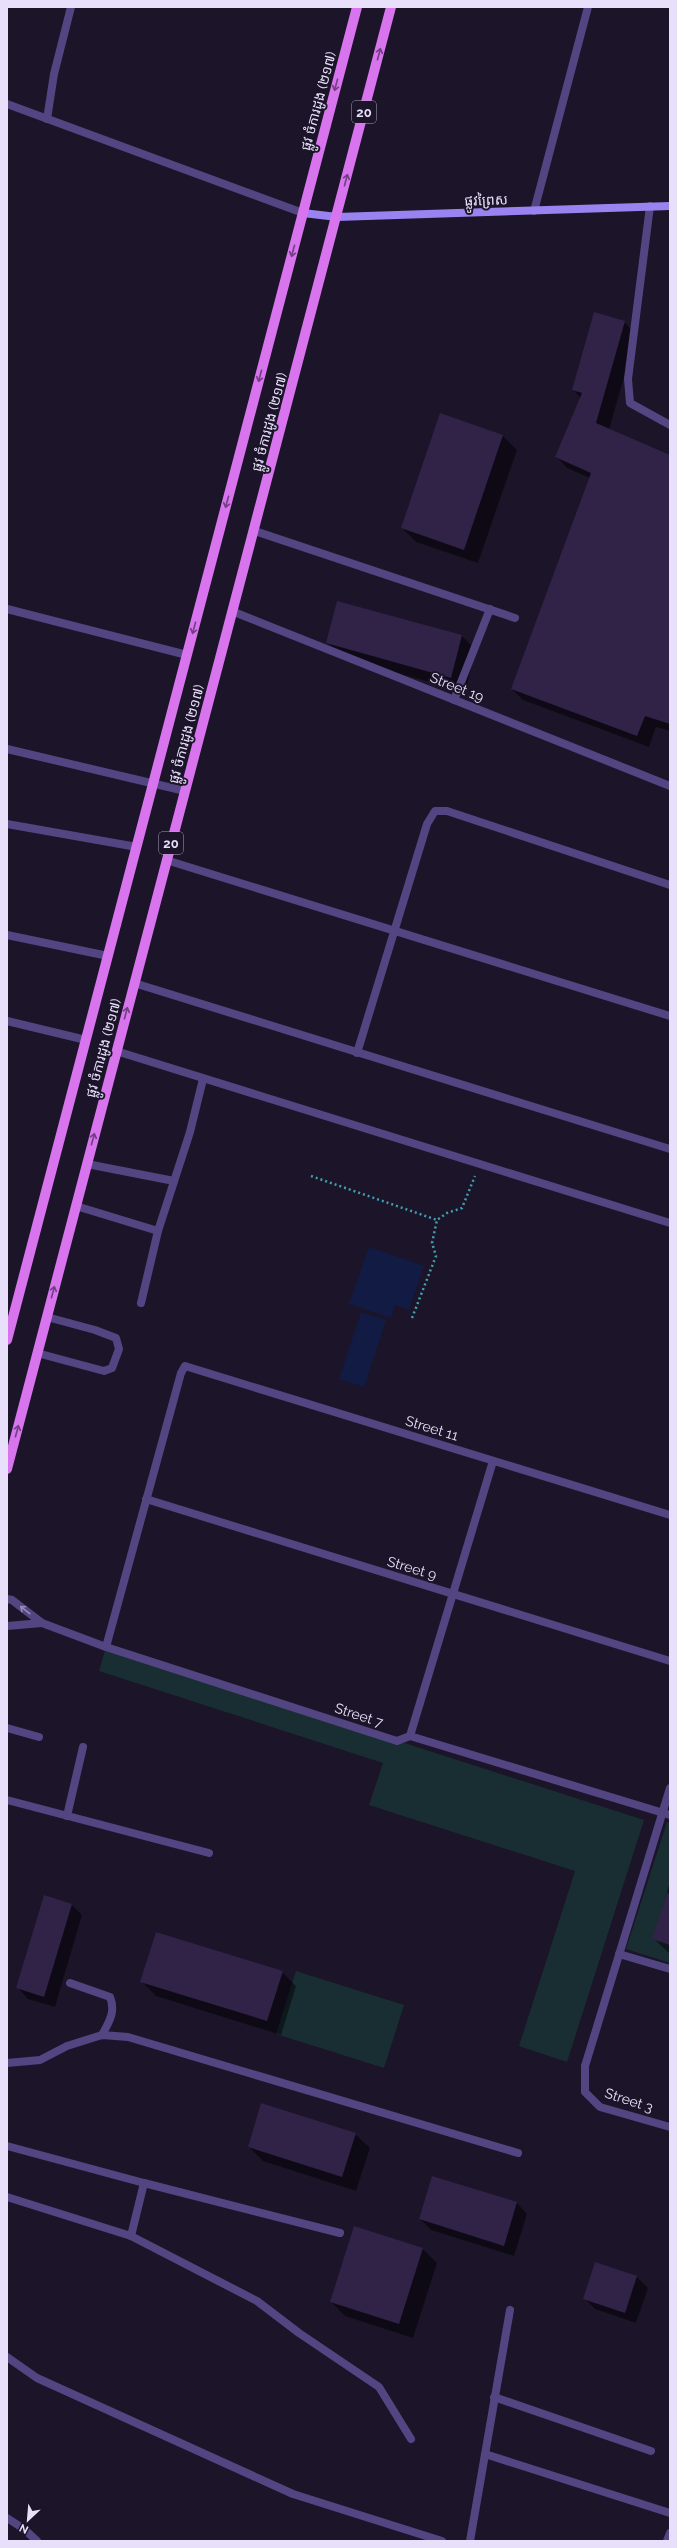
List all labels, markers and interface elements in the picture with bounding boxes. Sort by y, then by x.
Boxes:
one-way arrow [376,48,383,61]
street label: ផ្លូវ ចំការដូង (២១៧) [297,50,343,153]
one-way arrow [332,79,339,92]
road number: 20 [352,101,376,123]
one-way arrow [343,173,351,186]
street label: ផ្លូវព្រៃស [464,191,508,213]
one-way arrow [288,244,296,257]
one-way arrow [256,370,263,383]
street label: ផ្លូវ ចំការដូង (២១៧) [248,371,294,474]
one-way arrow [223,495,230,508]
one-way arrow [190,621,197,634]
street label: Street 19 [428,669,486,705]
street label: ផ្លូវ ចំការដូង (២១៧) [165,683,211,786]
road number: 20 [159,832,183,854]
street label: ផ្លូវ ចំការដូង (២១៧) [82,997,128,1100]
one-way arrow [123,1007,131,1020]
one-way arrow [90,1133,98,1146]
one-way arrow [50,1286,58,1299]
street label: Street 11 [404,1412,460,1444]
one-way arrow [14,1425,21,1438]
street label: Street 9 [385,1553,439,1583]
one-way arrow [19,1605,30,1614]
street label: Street 7 [333,1700,386,1730]
street label: Street 3 [603,2085,655,2115]
north arrow [8,2500,48,2540]
text: N [17,2521,30,2536]

